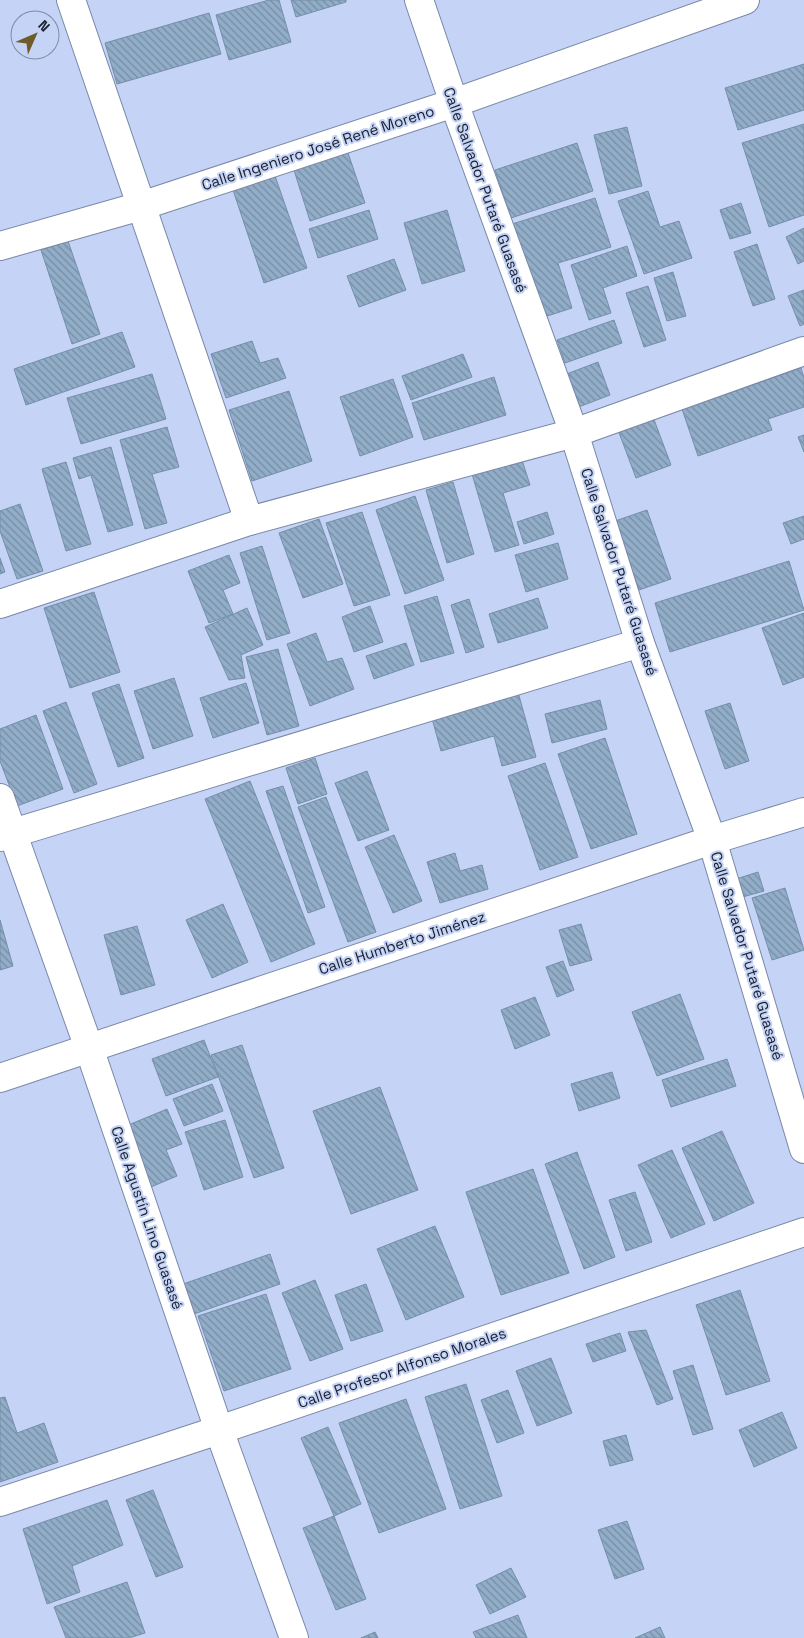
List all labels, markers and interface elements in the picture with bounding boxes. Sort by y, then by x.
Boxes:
north arrow [10,10,60,60]
text: N [35,16,54,35]
street label: Calle Salvador Putaré Guasasé [439,85,532,295]
street label: Calle Ingeniero José René Moreno [199,101,437,194]
street label: Calle Salvador Putaré Guasasé [577,466,662,678]
street label: Calle Salvador Putaré Guasasé [707,849,788,1063]
street label: Calle Humberto Jiménez [316,907,488,978]
street label: Calle Agustín Lino Guasasé [107,1124,188,1312]
street label: Calle Profesor Alfonso Morales [295,1323,509,1412]

